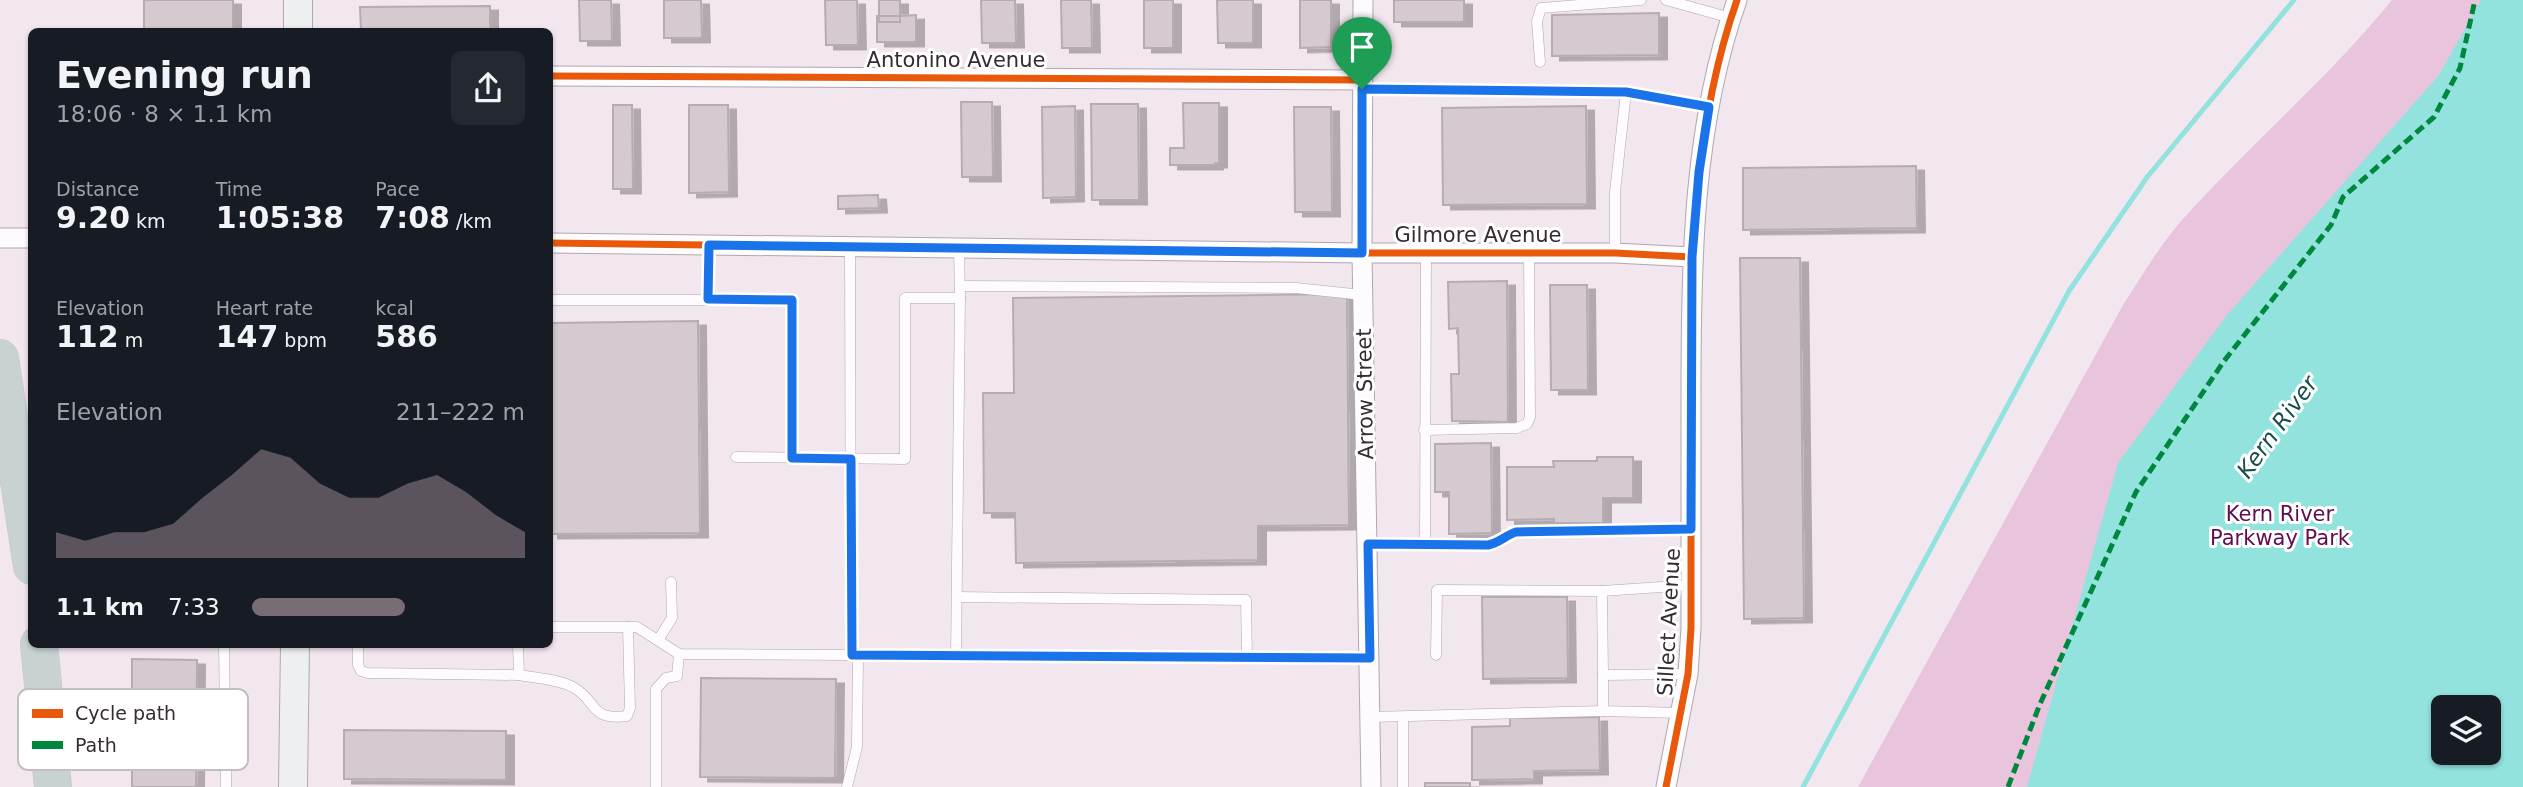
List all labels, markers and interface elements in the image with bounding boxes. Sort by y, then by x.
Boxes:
pin [1332,17,1392,89]
icon: arrive [1343,28,1381,66]
street label: Antonino Avenue [867,48,1045,72]
button: share [451,51,525,125]
text: Evening run [56,53,313,97]
text: 18:06 · 8 × 1.1 km [56,101,272,127]
text: Distance [56,178,139,200]
text: Time [216,178,262,200]
text: Pace [375,178,420,200]
text: 9.20 [56,200,130,235]
text: 1:05:38 [216,200,344,235]
text: 7:08 [375,200,450,235]
text: km [130,210,166,232]
text: /km [450,210,492,232]
street label: Gilmore Avenue [1394,223,1562,247]
text: Elevation [56,297,144,319]
text: Heart rate [216,297,313,319]
text: kcal [375,297,414,319]
text: 112 [56,319,119,354]
text: 147 [216,319,278,354]
text: 586 [375,319,438,354]
street label: Arrow Street [1352,328,1378,460]
text: m [119,329,143,351]
text: bpm [278,329,327,351]
water label: Kern River [2231,370,2323,483]
text: Elevation [56,399,163,425]
text: 211–222 m [396,399,525,425]
park label: Kern River Parkway Park [2210,502,2351,550]
street label: Sillect Avenue [1653,547,1685,697]
text: 1.1 km [56,594,144,620]
text: 7:33 [168,594,220,620]
legend [18,689,248,770]
map controls [2431,695,2501,765]
button: layers [2431,695,2501,765]
text: Cycle path [75,702,176,724]
text: Path [75,734,117,756]

